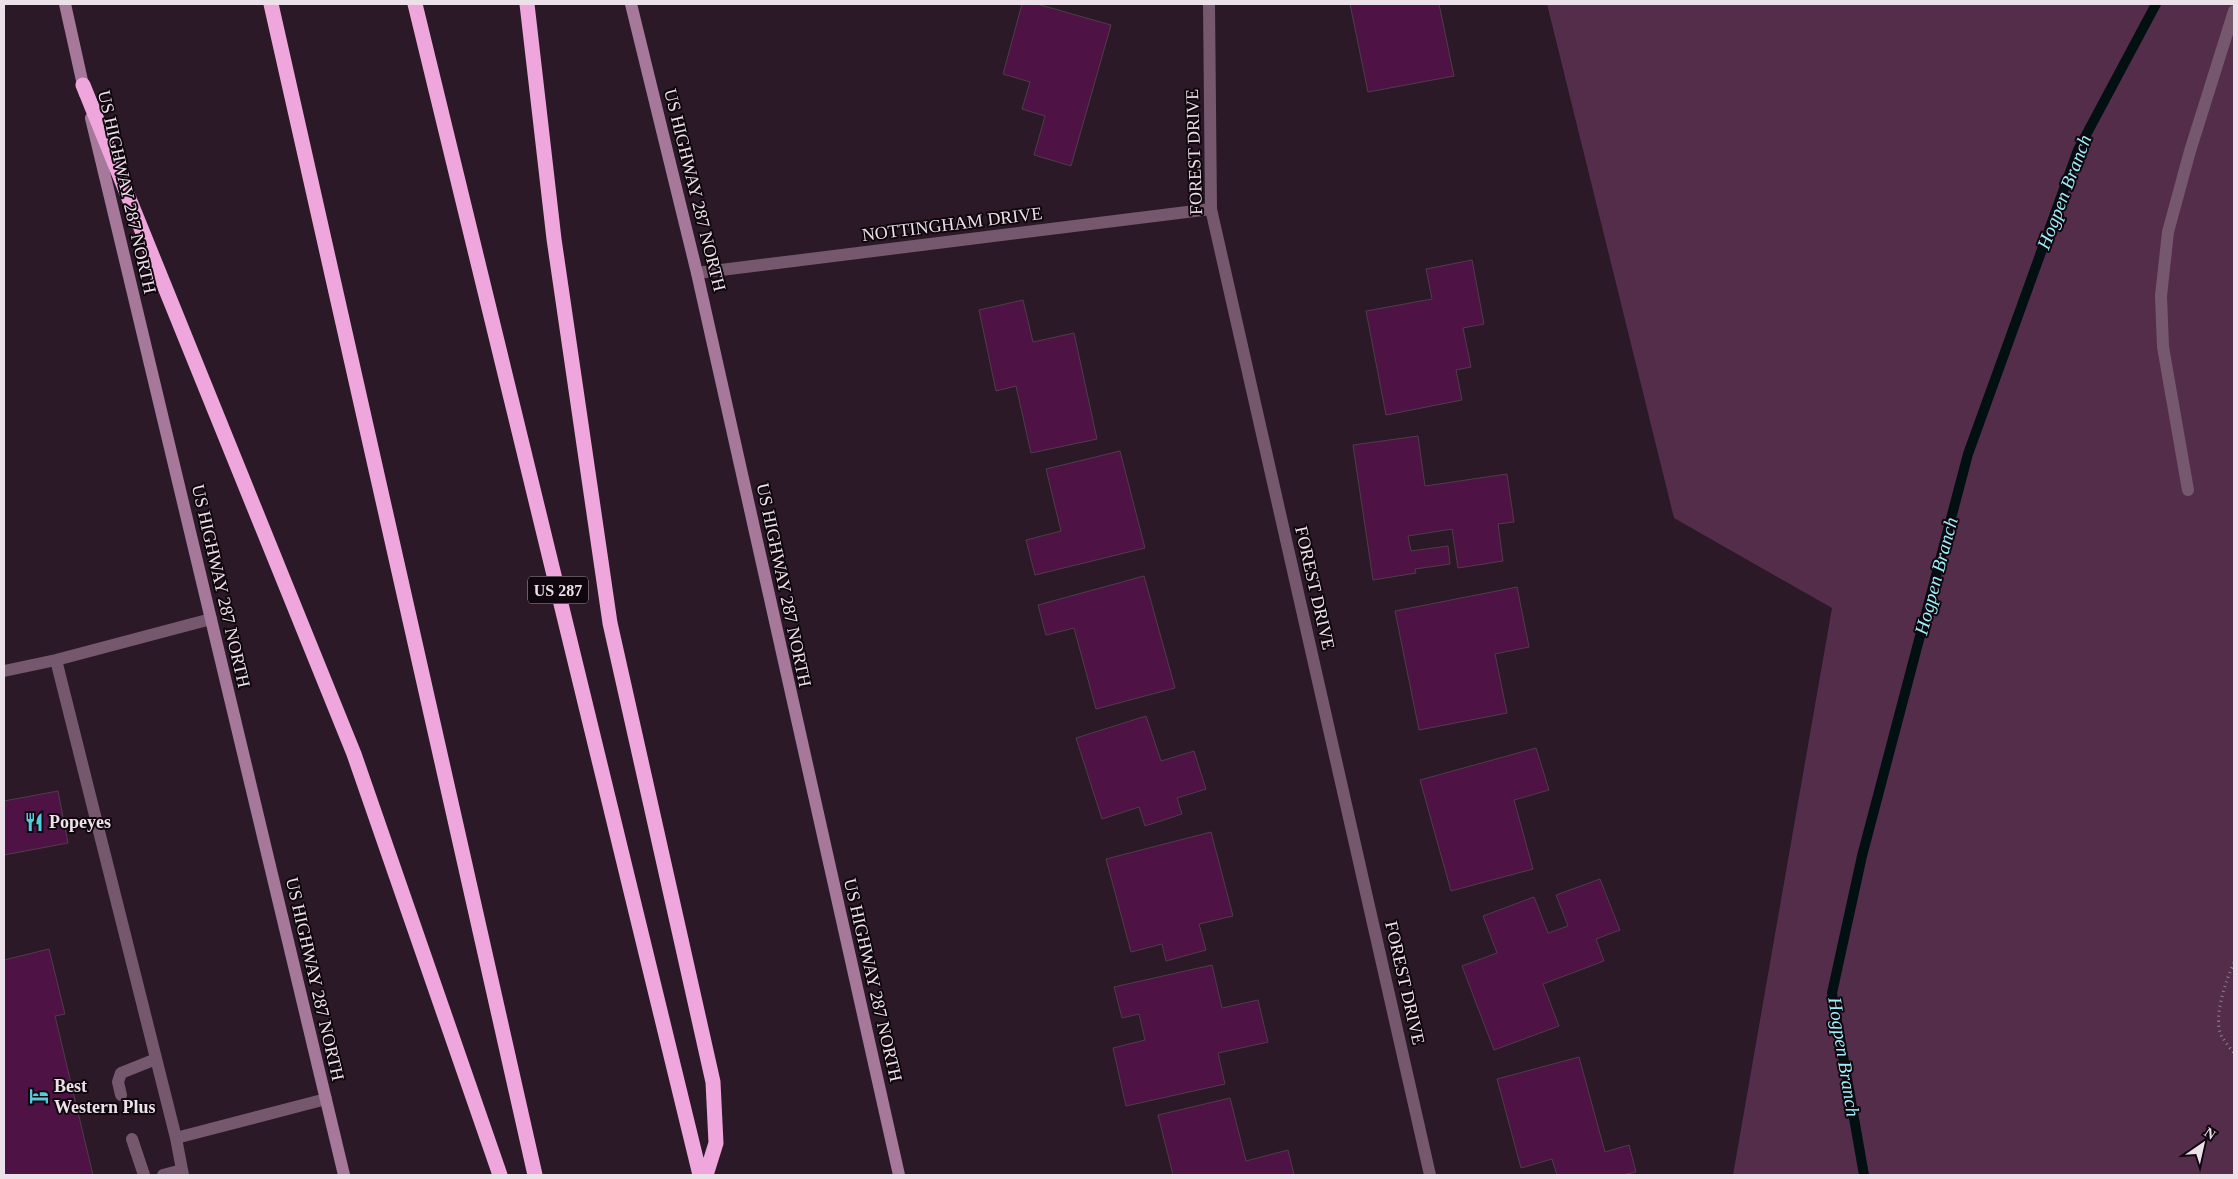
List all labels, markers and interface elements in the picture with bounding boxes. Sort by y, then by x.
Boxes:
street label: US HIGHWAY 287 NORTH [660,87,730,293]
street label: US HIGHWAY 287 NORTH [94,88,160,296]
street label: FOREST DRIVE [1182,89,1206,215]
water label: Hogpen Branch [2032,132,2095,253]
street label: NOTTINGHAM DRIVE [861,203,1043,245]
street label: US HIGHWAY 287 NORTH [753,481,815,689]
street label: US HIGHWAY 287 NORTH [188,482,254,690]
water label: Hogpen Branch [1910,515,1962,638]
street label: FOREST DRIVE [1291,524,1339,652]
road number: US 287 [528,576,588,604]
restaurant icon: Popeyes [23,811,45,833]
place label: Popeyes [49,812,111,832]
street label: US HIGHWAY 287 NORTH [282,875,348,1083]
street label: US HIGHWAY 287 NORTH [840,876,906,1084]
street label: FOREST DRIVE [1381,919,1429,1047]
water label: Hogpen Branch [1824,995,1864,1118]
place label: Best Western Plus [54,1076,156,1117]
hotel icon: Best Western Plus [28,1085,50,1107]
north arrow [2178,1119,2228,1169]
text: N [2202,1125,2218,1143]

